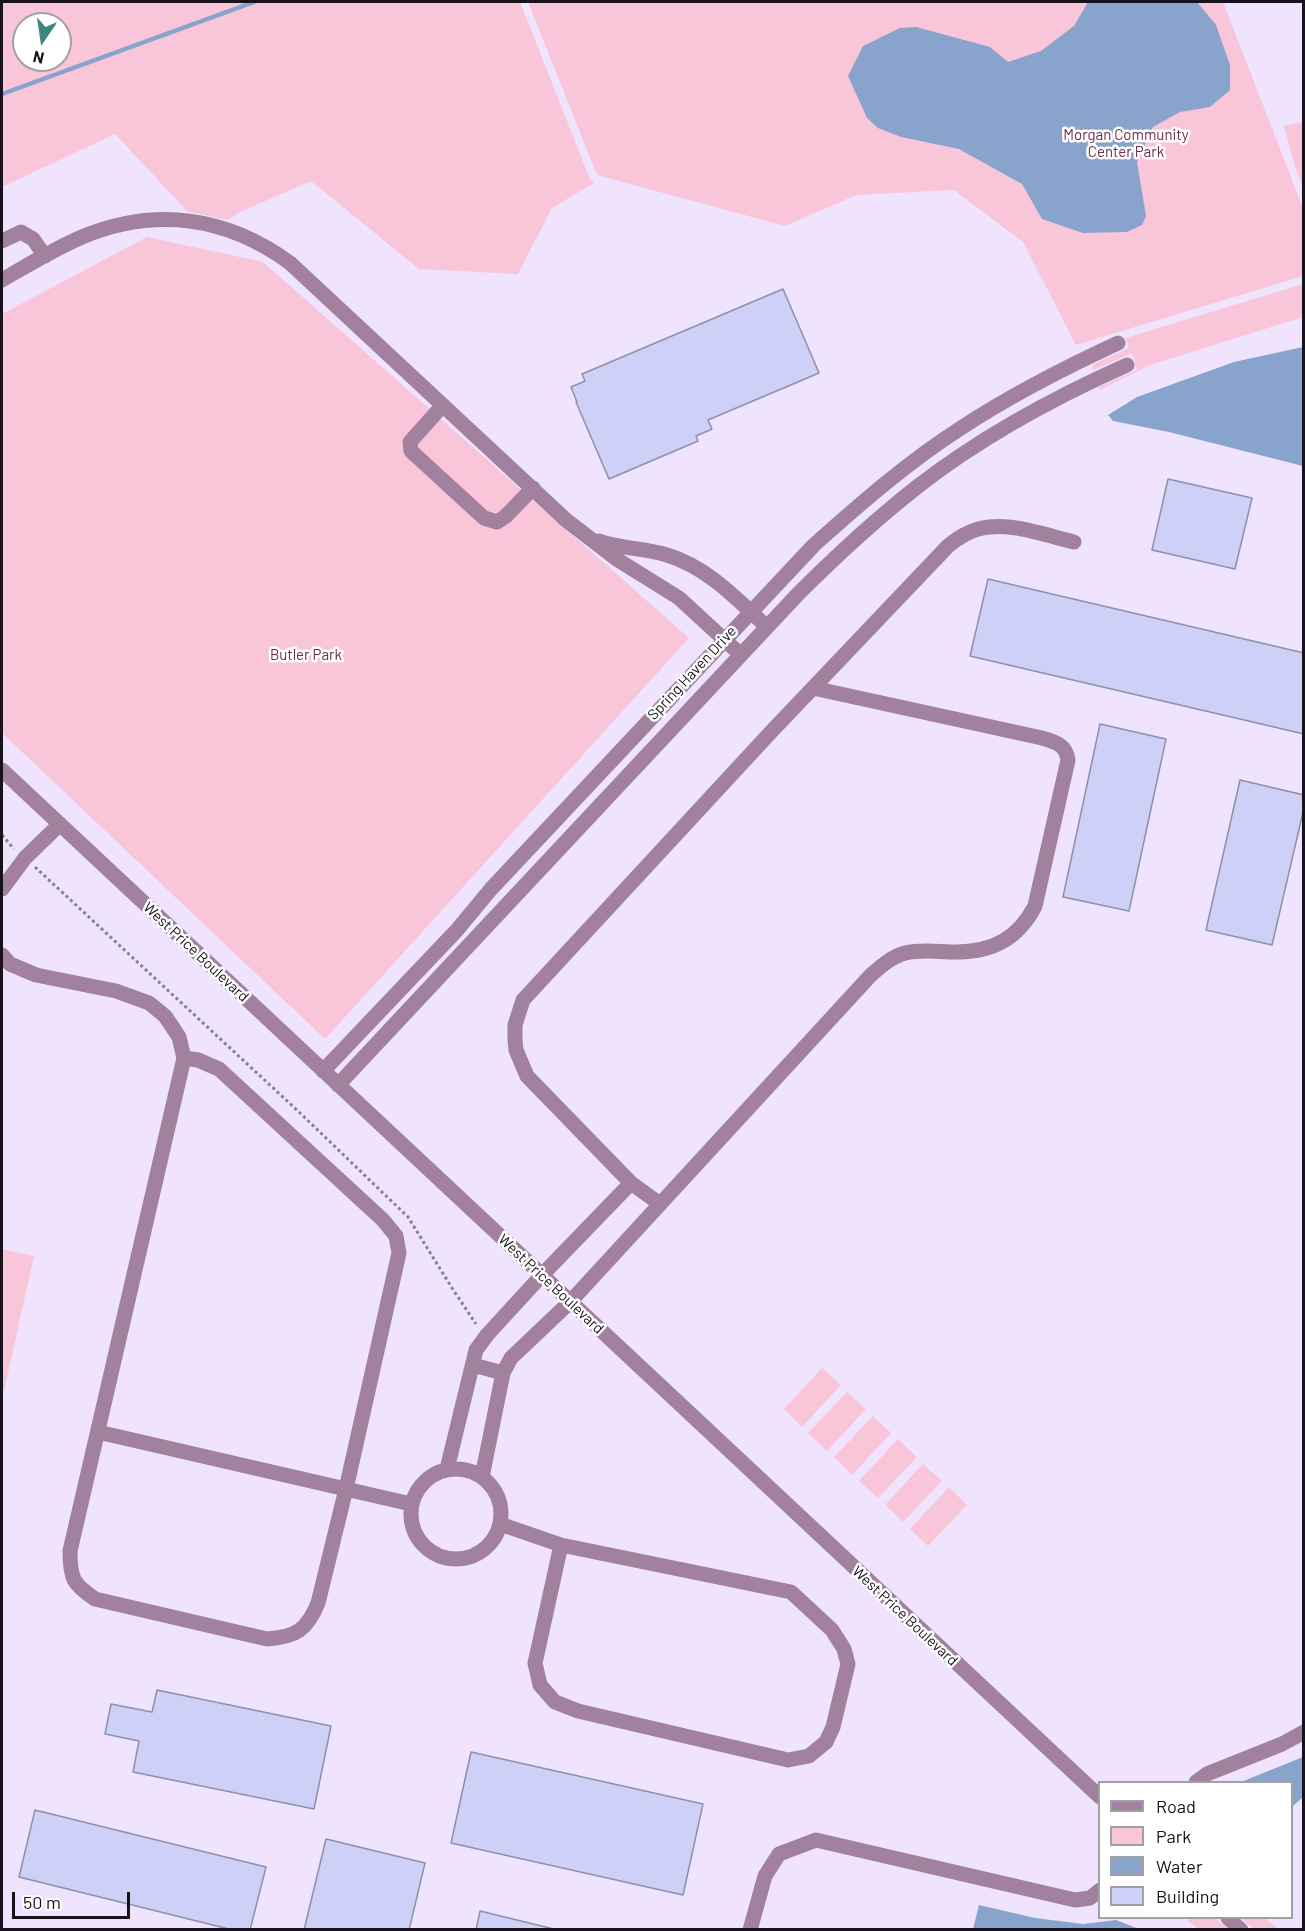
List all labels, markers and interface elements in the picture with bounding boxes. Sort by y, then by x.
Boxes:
north arrow [12,12,72,72]
text: N [31,48,46,69]
park label: Morgan Community Center Park [1063,126,1189,161]
street label: Spring Haven Drive [644,622,740,724]
park label: Butler Park [270,646,342,664]
street label: West Price Boulevard [139,898,253,1006]
street label: West Price Boulevard [494,1230,608,1338]
street label: West Price Boulevard [848,1562,962,1670]
legend [1098,1781,1293,1919]
text: Road [1156,1795,1196,1817]
text: Park [1156,1825,1191,1847]
text: Water [1156,1855,1203,1877]
scale bar [15,1880,134,1918]
text: Building [1156,1885,1219,1907]
text: 50 m [23,1891,61,1913]

